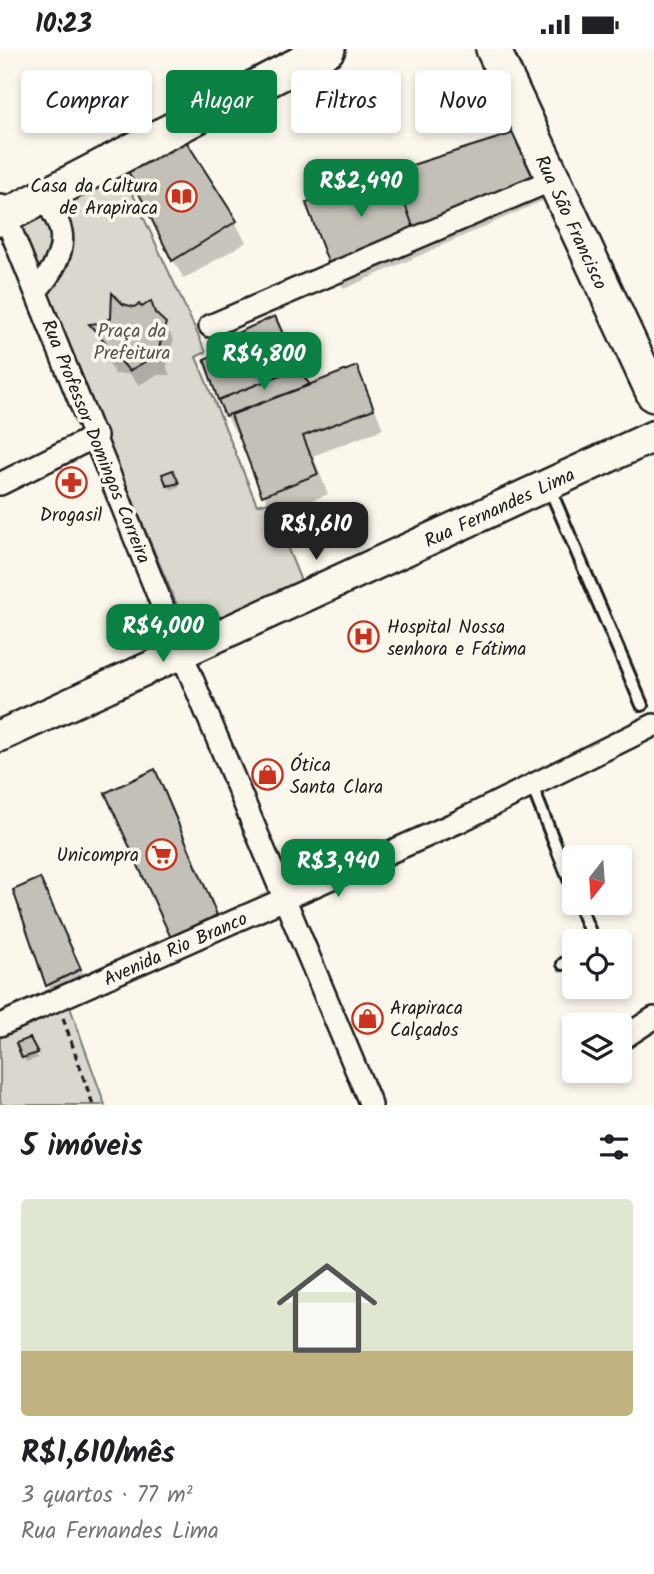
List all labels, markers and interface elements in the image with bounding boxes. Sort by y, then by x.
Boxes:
text: 10:23 [35,4,92,46]
chip: Comprar [21,70,152,133]
chip: Alugar [166,70,277,133]
chip: Filtros [291,70,401,133]
chip: Novo [415,70,511,133]
street label: Rua São Francisco [526,151,615,295]
pin: R$2,490 [296,159,426,219]
text: R$2,490 [320,164,402,200]
place label: Casa da Cultura de Arapiraca [30,172,158,224]
library icon: Casa da Cultura de Arapiraca [164,179,198,213]
street label: Rua Professor Domingos Correira [32,315,158,568]
park label: Praça da Prefeitura [93,317,171,369]
pin: R$4,800 [199,333,329,392]
text: R$4,800 [222,337,306,373]
street label: Rua Fernandes Lima [419,461,580,557]
pharmacy icon: Drogasil [54,466,88,500]
place label: Drogasil [40,501,103,531]
pin: R$1,610 [251,503,381,562]
text: R$1,610 [280,507,352,543]
pin: R$4,000 [98,605,228,664]
text: R$4,000 [122,609,204,645]
place label: Hospital Nossa senhora e Fátima [387,613,526,665]
hospital icon: Hospital Nossa senhora e Fátima [347,620,381,654]
place label: Ótica Santa Clara [290,751,383,803]
shop icon: Ótica Santa Clara [250,758,284,792]
supermarket icon: Unicompra [145,837,179,871]
pin: R$3,940 [273,839,403,899]
place label: Unicompra [57,841,139,871]
text: R$3,940 [297,844,379,880]
north arrow [562,845,632,915]
map controls [562,845,632,1083]
street label: Avenida Rio Branco [99,905,253,995]
button: locate [562,929,632,999]
place label: Arapiraca Calçados [390,994,463,1046]
shop icon: Arapiraca Calçados [350,1001,384,1035]
button: layers [562,1013,632,1083]
text: 5 imóveis [21,1123,143,1171]
icon: filters [595,1128,633,1166]
icon: home [264,1245,390,1371]
text: R$1,610/mês [21,1430,175,1478]
text: 3 quartos · 77 m² [21,1478,193,1514]
text: Rua Fernandes Lima [21,1514,219,1550]

